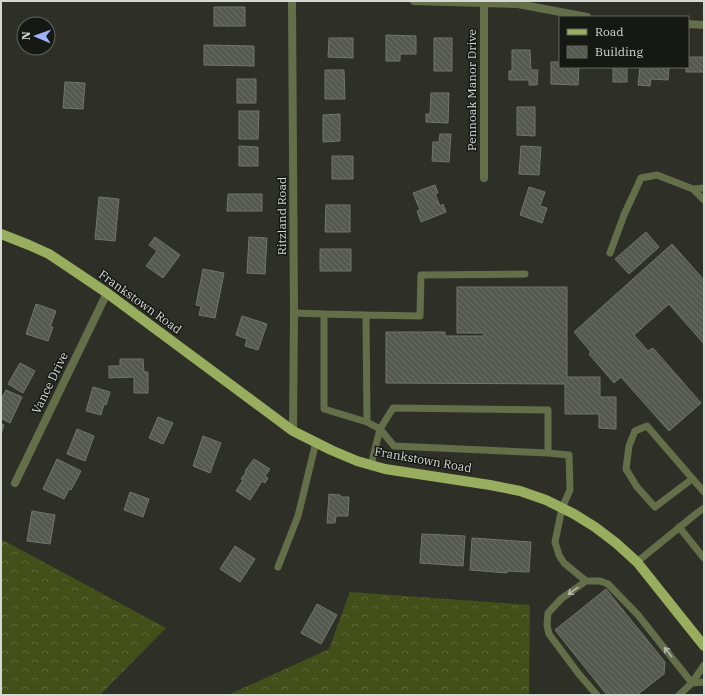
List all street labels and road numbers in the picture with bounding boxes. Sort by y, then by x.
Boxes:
street label: Pennoak Manor Drive [464,29,479,151]
street label: Ritzland Road [274,177,289,255]
street label: Frankstown Road [96,266,185,337]
street label: Vance Drive [28,349,71,416]
street label: Frankstown Road [373,444,473,475]

